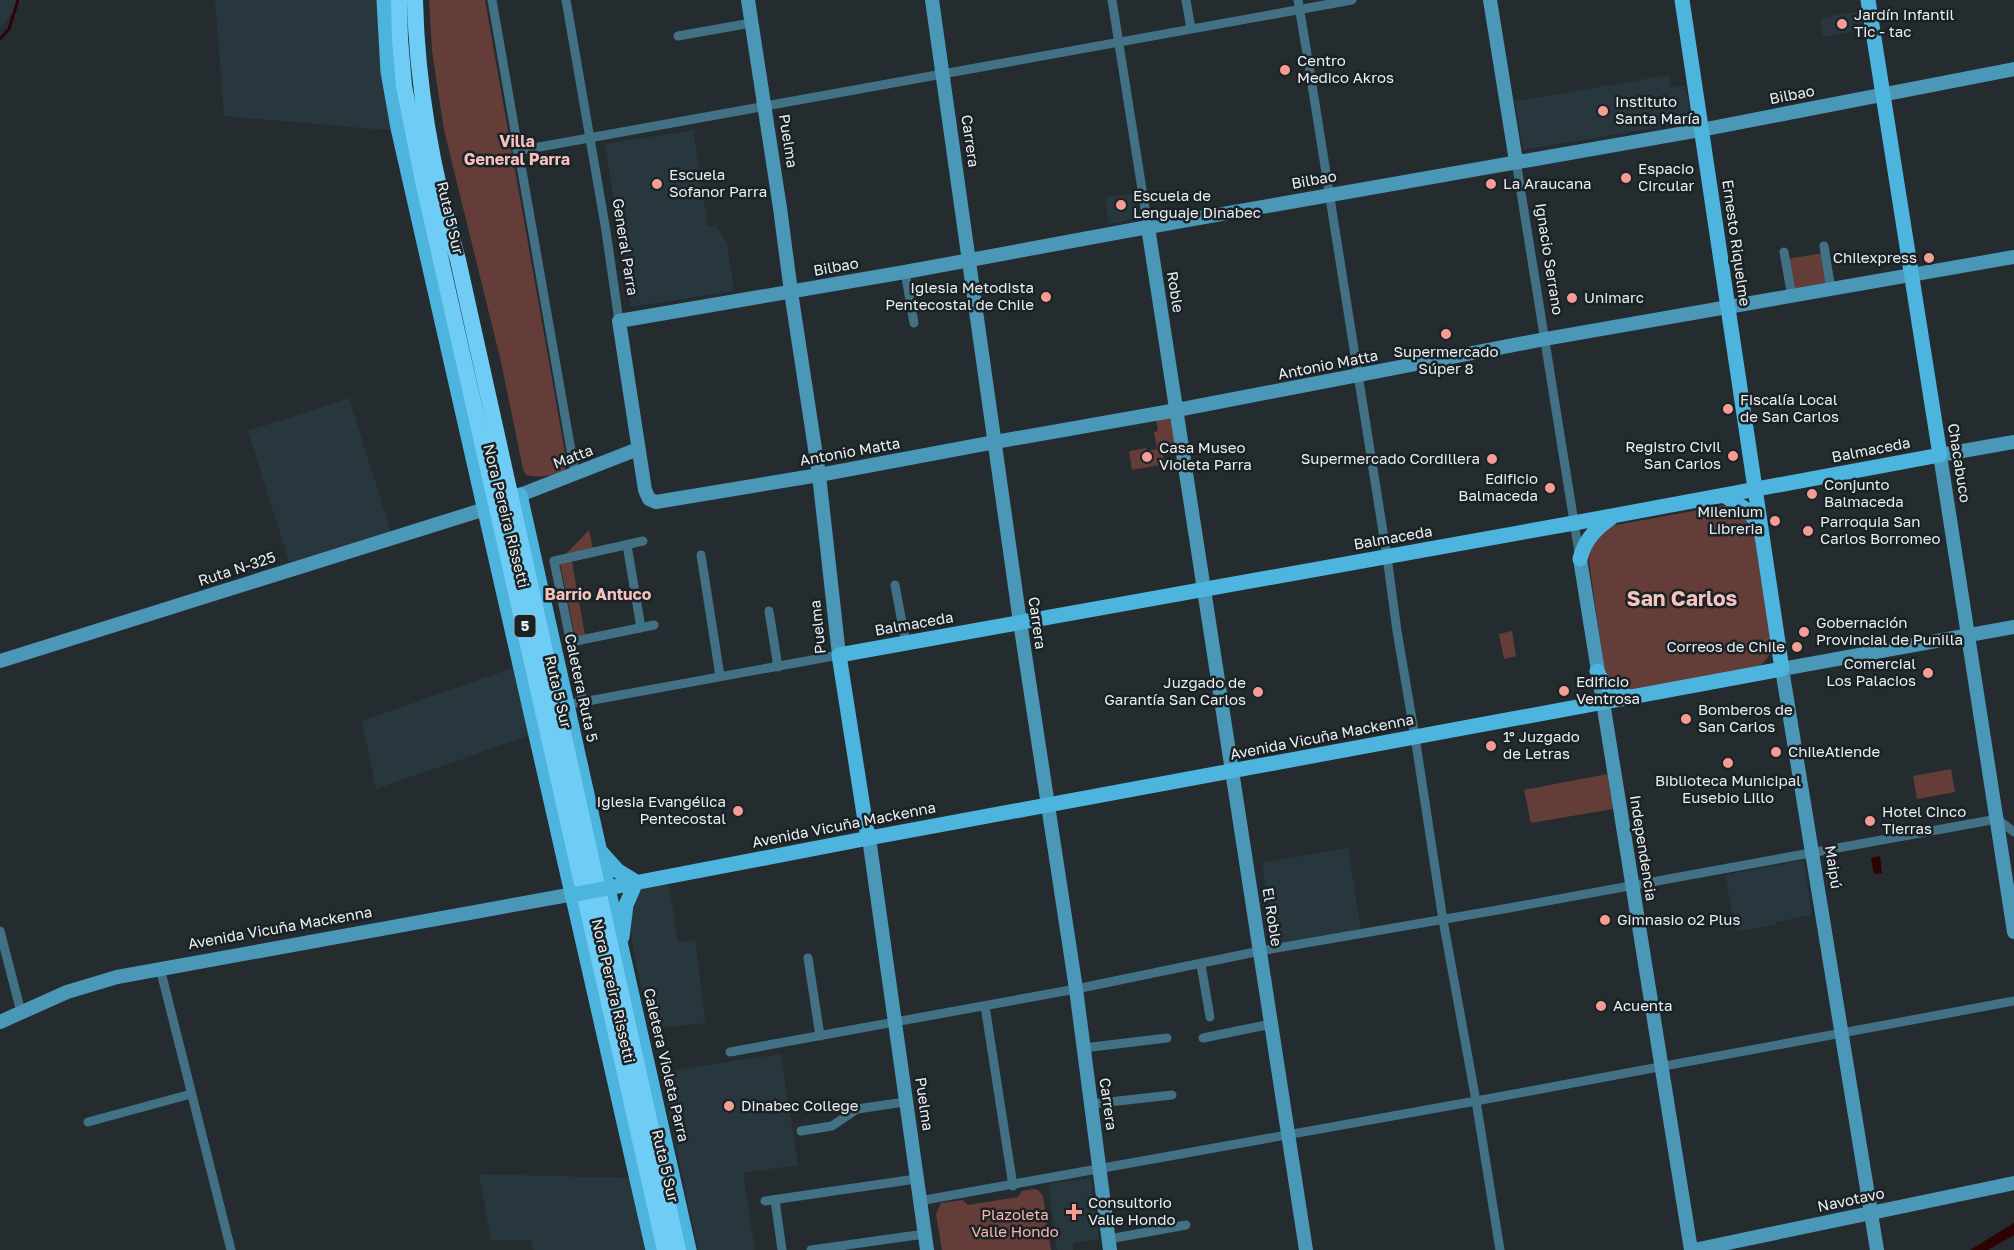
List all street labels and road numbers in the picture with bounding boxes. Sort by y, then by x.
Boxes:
street label: Bilbao [1768,81,1816,107]
street label: Puelma [776,113,802,169]
street label: Carrera [958,113,984,168]
street label: Bilbao [1290,166,1338,192]
street label: Ernesto Riquelme [1719,178,1755,308]
street label: Ruta 5 Sur [434,180,468,256]
street label: General Parra [609,197,643,297]
street label: Ignacio Serrano [1532,202,1568,316]
street label: Bilbao [812,253,860,279]
street label: Roble [1164,270,1188,314]
street label: Antonio Matta [1276,345,1379,383]
street label: Chacabuco [1945,422,1975,504]
street label: Antonio Matta [798,433,901,469]
street label: Balmaceda [1830,433,1912,465]
street label: Matta [550,440,595,472]
street label: Nora Pereira Rissetti [480,442,534,590]
street label: Balmaceda [1352,521,1434,553]
street label: Ruta N-325 [196,547,278,589]
street label: Carrera [1025,595,1051,650]
street label: Puelma [805,599,829,655]
street label: Balmaceda [873,607,955,639]
road number: 5 [514,615,536,637]
street label: Caletera Ruta 5 [562,632,602,744]
street label: Ruta 5 Sur [542,654,576,730]
street label: Avenida Vicuña Mackenna [1228,709,1415,763]
street label: Independencia [1627,794,1661,902]
street label: Avenida Vicuña Mackenna [750,797,937,851]
street label: Maipú [1822,844,1846,890]
street label: El Roble [1259,886,1287,948]
street label: Avenida Vicuña Mackenna [186,902,373,952]
street label: Nora Pereira Rissetti [589,917,639,1065]
street label: Caletera Violeta Parra [640,986,693,1144]
street label: Puelma [912,1076,938,1132]
street label: Carrera [1096,1076,1122,1131]
street label: Ruta 5 Sur [649,1128,683,1204]
street label: Navotavo [1816,1183,1886,1215]

